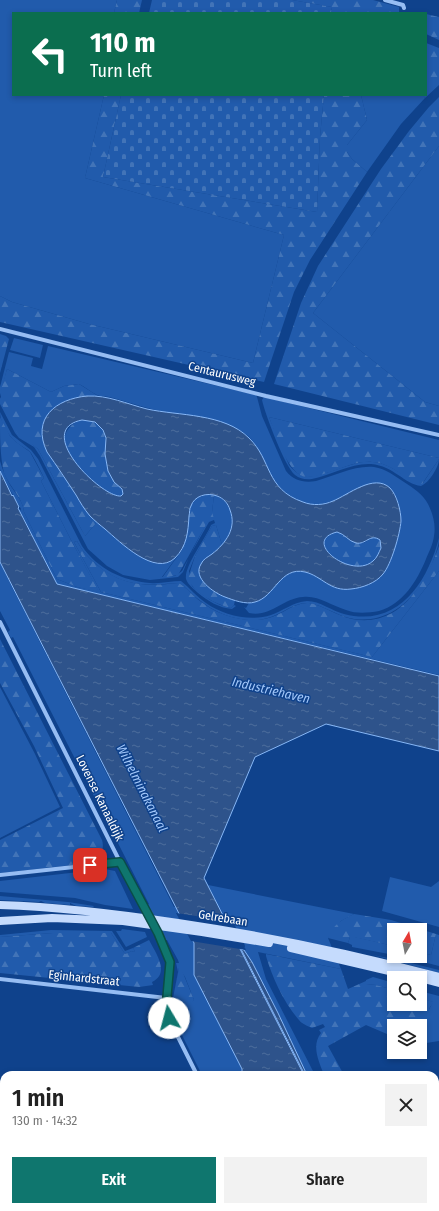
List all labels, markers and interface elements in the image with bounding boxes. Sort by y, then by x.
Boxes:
text: 110 m [90,26,156,59]
icon: left [24,28,76,80]
text: Turn left [90,60,152,82]
street label: Centaurusweg [187,359,258,389]
water label: Industriehaven [230,674,312,706]
water label: Wilhelminakanaal [113,742,171,835]
street label: Lovense Kanaaldijk [73,753,127,844]
pin [73,848,107,882]
icon: arrive [79,854,101,876]
street label: Gelrebaan [197,907,249,929]
north arrow [387,923,427,963]
map controls [387,923,427,1059]
street label: Eginhardstraat [48,967,120,989]
button: search [387,971,427,1011]
position arrow [148,997,190,1039]
button: layers [387,1019,427,1059]
text: 1 min [12,1084,64,1112]
button: close [385,1084,427,1126]
text: 130 m · 14:32 [12,1113,77,1128]
button: Exit [12,1157,216,1203]
button: Share [224,1157,427,1203]

